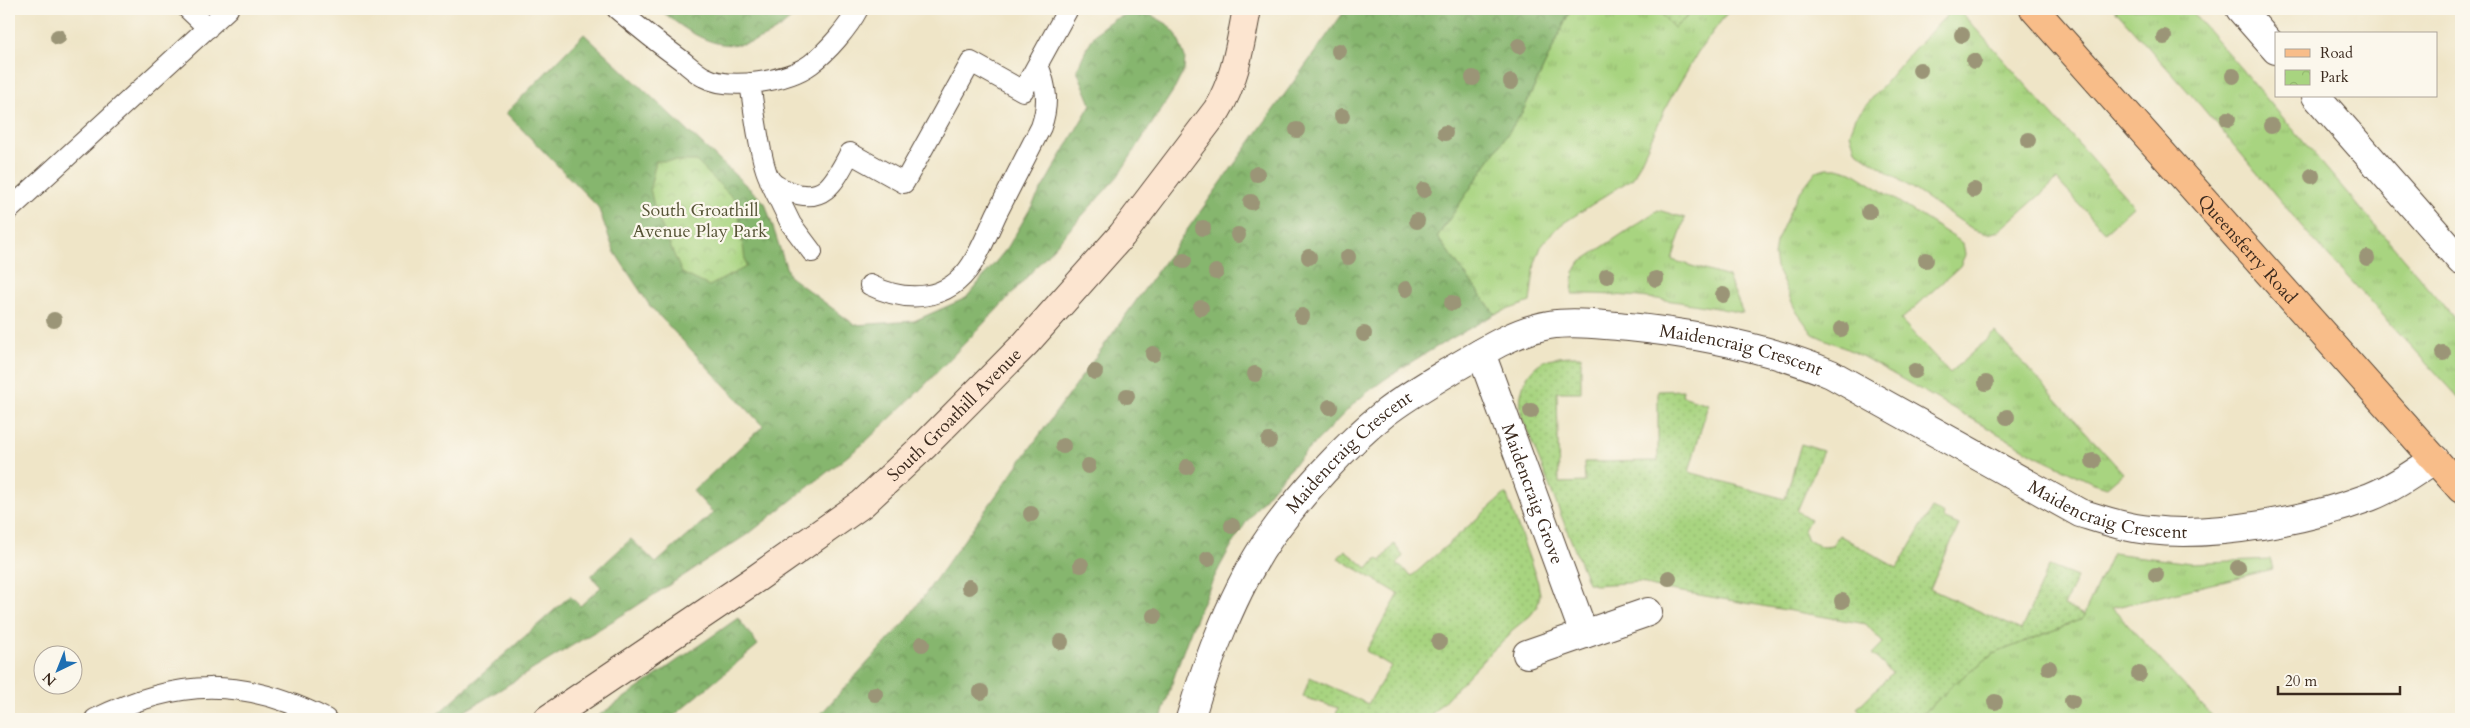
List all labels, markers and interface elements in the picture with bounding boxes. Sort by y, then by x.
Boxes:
legend [2275,32,2438,98]
text: Road [2320,43,2353,63]
text: Park [2320,67,2349,87]
street label: Queensferry Road [2191,189,2303,310]
park label: South Groathill Avenue Play Park [632,198,768,244]
street label: Maidencraig Crescent [1658,319,1826,382]
street label: South Groathill Avenue [882,342,1027,487]
street label: Maidencraig Crescent [1280,385,1417,519]
street label: Maidencraig Grove [1495,420,1569,568]
street label: Maidencraig Crescent [2023,474,2188,545]
north arrow [32,646,82,696]
scale bar [2278,663,2400,695]
text: N [39,668,60,690]
text: 20 m [2285,671,2317,691]

